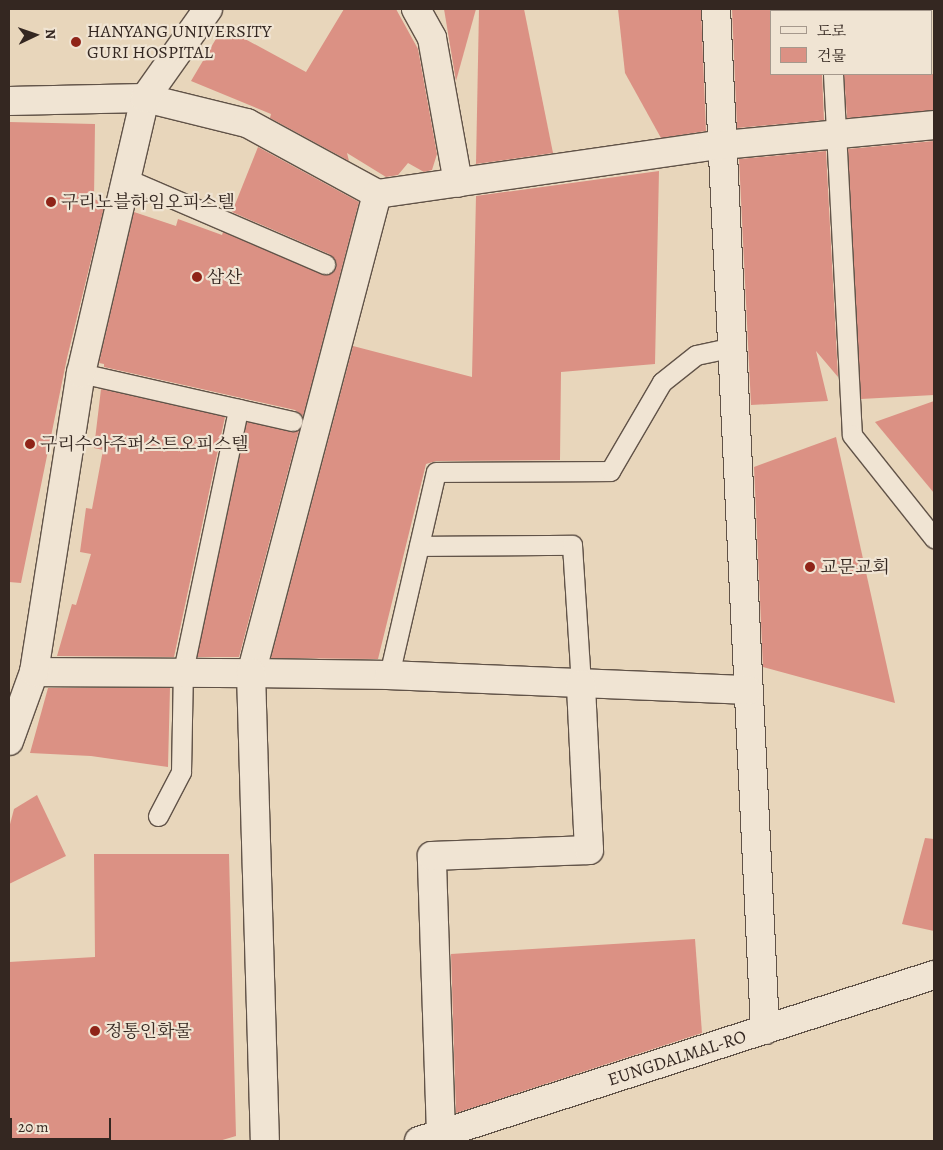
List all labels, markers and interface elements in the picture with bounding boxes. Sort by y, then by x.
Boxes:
north arrow [10,10,60,60]
legend [770,10,933,75]
place label: HANYANG UNIVERSITY GURI HOSPITAL [87,21,271,64]
text: 도로 [817,21,846,41]
text: N [41,29,60,40]
marker: HANYANG UNIVERSITY GURI HOSPITAL [69,35,83,49]
text: 건물 [817,46,846,66]
place label: 구리노블하임오피스텔 [61,191,235,213]
marker: 구리노블하임오피스텔 [45,196,57,208]
place label: 삼산 [207,266,242,288]
marker: 삼산 [191,271,203,283]
place label: 구리수아주퍼스트오피스텔 [40,433,249,455]
marker: 구리수아주퍼스트오피스텔 [24,438,36,450]
place label: 교문교회 [820,556,890,578]
marker: 교문교회 [804,561,816,573]
place label: 정통인화물 [105,1020,192,1042]
marker: 정통인화물 [89,1025,101,1037]
street label: EUNGDALMAL-RO [605,1025,749,1091]
scale bar [12,1108,114,1140]
text: 20 m [18,1117,49,1137]

